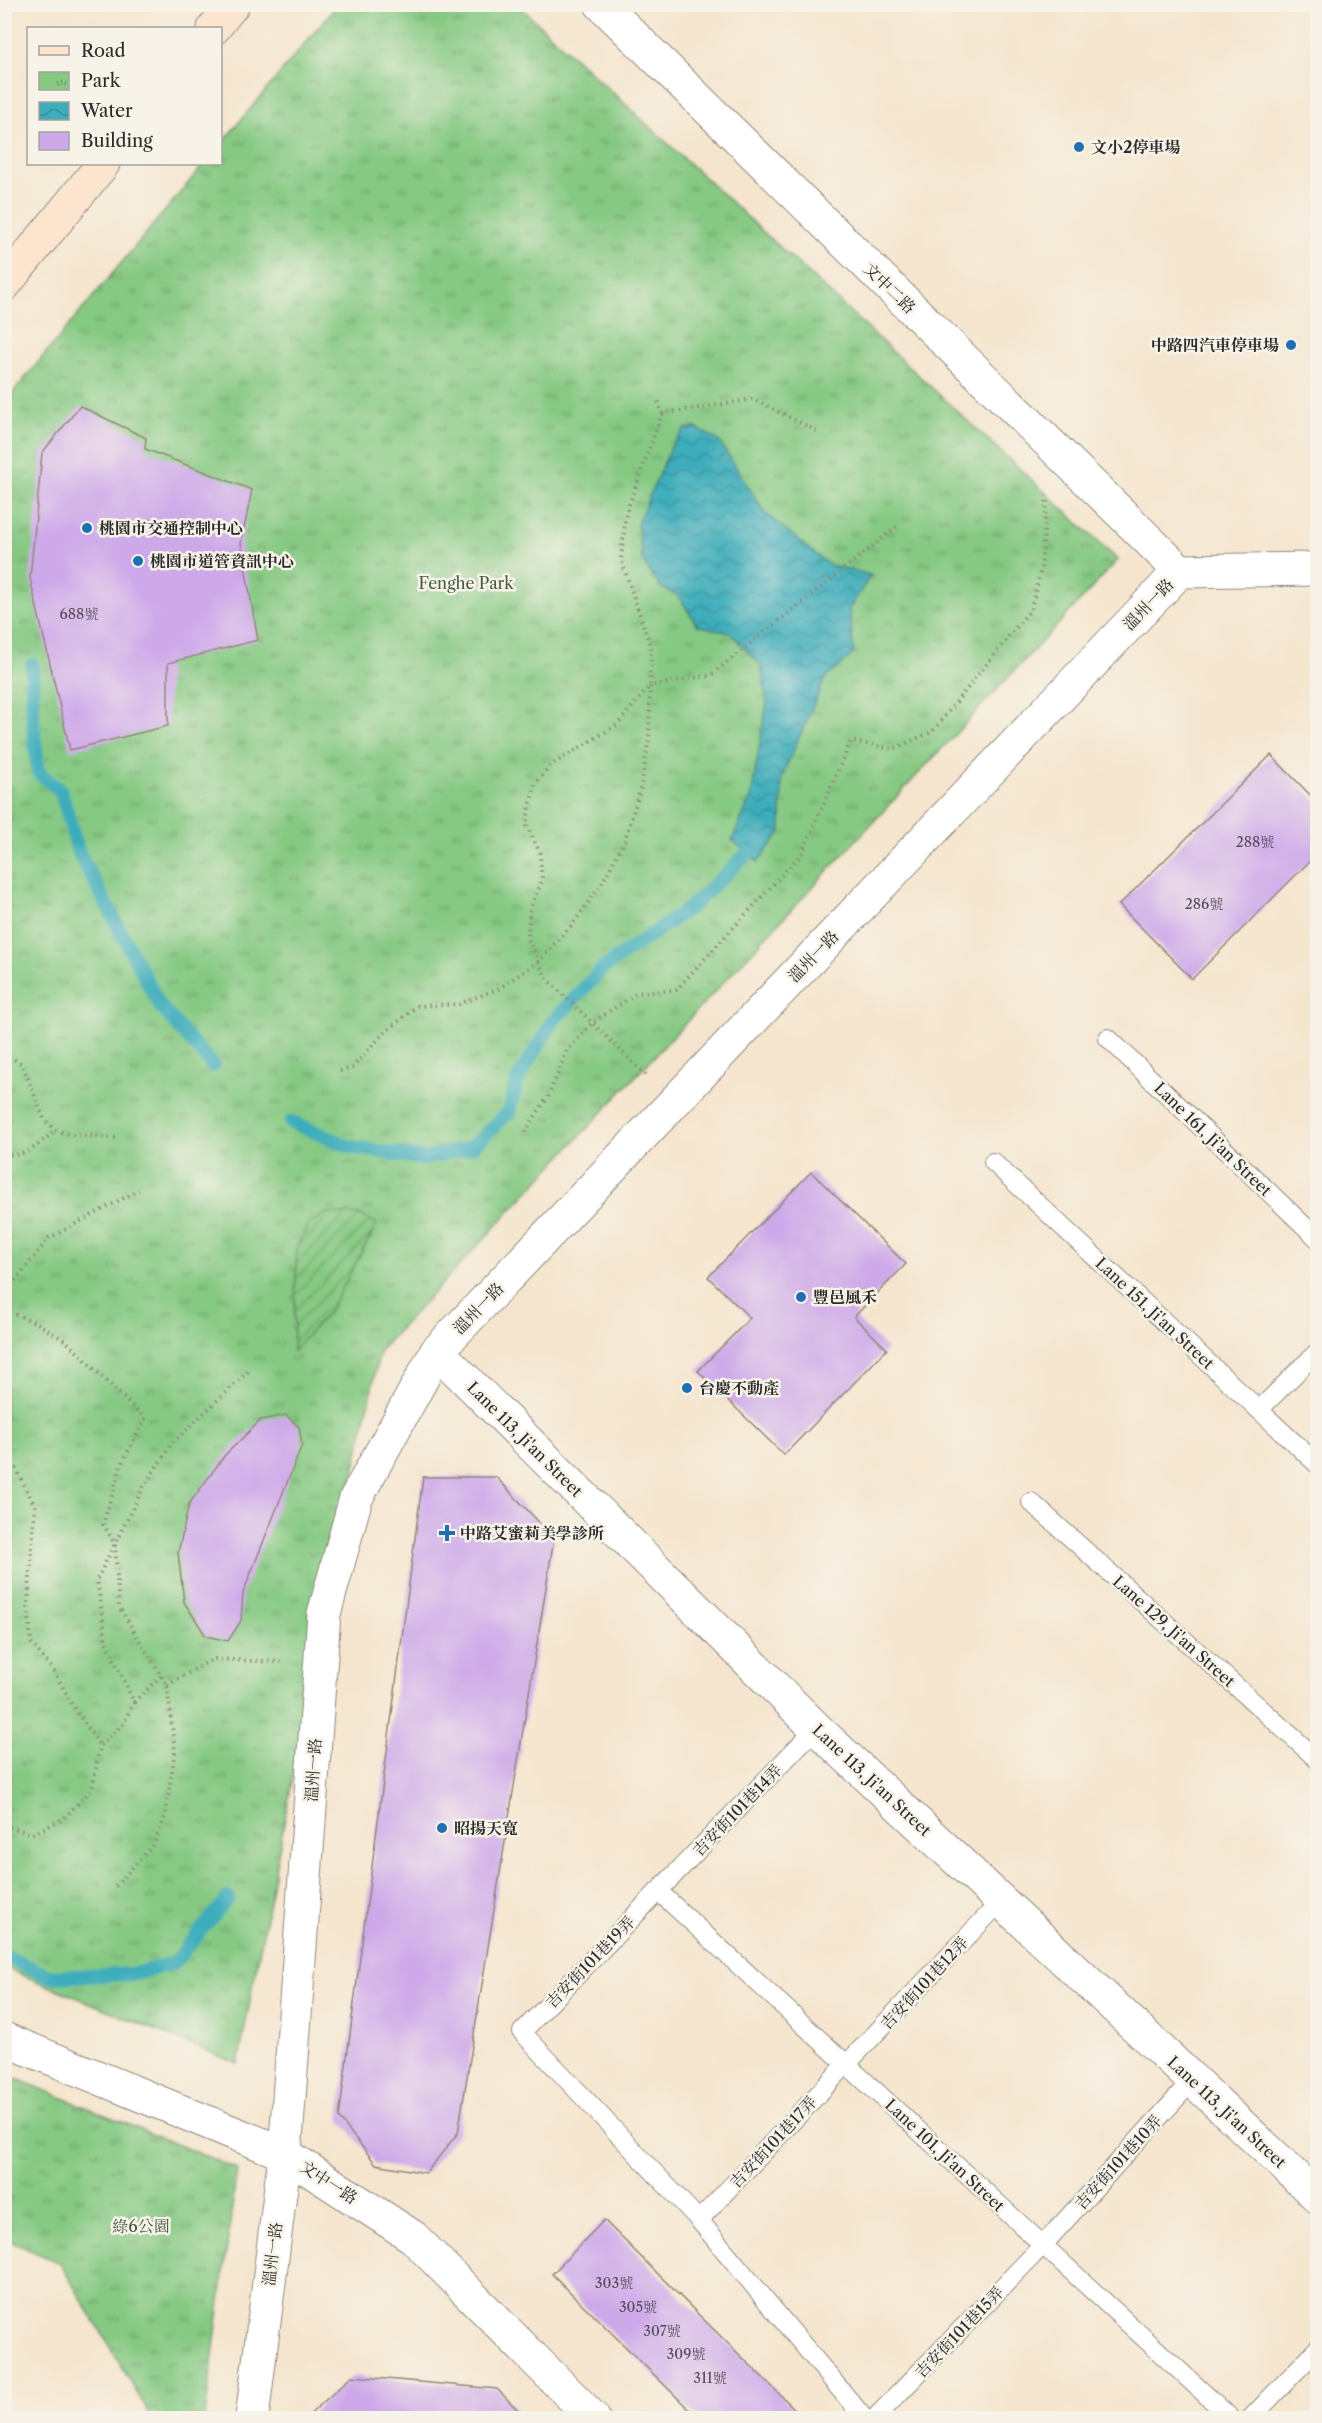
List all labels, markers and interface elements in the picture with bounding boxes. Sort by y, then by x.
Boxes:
legend [27,27,222,165]
text: Road [81,40,126,62]
text: Park [81,70,122,92]
text: Water [80,100,133,122]
text: Building [81,130,153,152]
place label: 文小2停車場 [1091,137,1180,157]
marker: 文小2停車場 [1072,140,1086,154]
street label: 文中二路 [860,259,920,317]
place label: 中路四汽車停車場 [1151,335,1279,355]
marker: 中路四汽車停車場 [1284,338,1298,352]
place label: 桃園市交通控制中心 [99,518,243,538]
marker: 桃園市交通控制中心 [80,521,94,535]
place label: 桃園市道管資訊中心 [150,551,294,571]
marker: 桃園市道管資訊中心 [131,554,145,568]
park label: Fenghe Park [418,573,514,593]
street label: 溫州一路 [1119,574,1177,634]
house number: 688號 [60,605,98,623]
house number: 288號 [1236,833,1274,851]
house number: 286號 [1185,895,1223,913]
street label: 溫州一路 [784,926,842,986]
street label: Lane 161, Ji'an Street [1150,1078,1276,1200]
street label: Lane 151, Ji'an Street [1092,1253,1219,1373]
street label: 溫州一路 [449,1278,507,1338]
place label: 豐邑風禾 [813,1287,877,1307]
marker: 豐邑風禾 [794,1290,808,1304]
street label: Lane 113, Ji'an Street [463,1377,587,1501]
place label: 台慶不動產 [699,1378,779,1398]
marker: 台慶不動產 [680,1381,694,1395]
place label: 中路艾蜜莉美學診所 [460,1523,604,1543]
marker: 中路艾蜜莉美學診所 [438,1524,456,1542]
street label: Lane 129, Ji'an Street [1109,1571,1239,1691]
street label: Lane 113, Ji'an Street [809,1720,936,1840]
street label: 溫州一路 [301,1737,325,1803]
street label: 吉安街101巷14弄 [688,1760,786,1860]
place label: 昭揚天寬 [454,1818,518,1838]
marker: 昭揚天寬 [435,1821,449,1835]
street label: 吉安街101巷19弄 [541,1912,639,2012]
street label: 吉安街101巷12弄 [876,1932,972,2034]
street label: Lane 113, Ji'an Street [1164,2052,1291,2172]
street label: 吉安街101巷17弄 [725,2092,821,2192]
street label: Lane 101, Ji'an Street [881,2094,1009,2216]
street label: 吉安街101巷10弄 [1070,2111,1166,2213]
street label: 文中一路 [297,2156,361,2208]
park label: 綠6公園 [112,2216,170,2236]
street label: 溫州一路 [258,2221,286,2287]
house number: 303號 [595,2274,633,2292]
street label: 吉安街101巷15弄 [910,2282,1008,2382]
house number: 305號 [619,2298,657,2316]
house number: 307號 [643,2322,681,2340]
house number: 309號 [667,2345,705,2363]
house number: 311號 [693,2369,727,2387]

